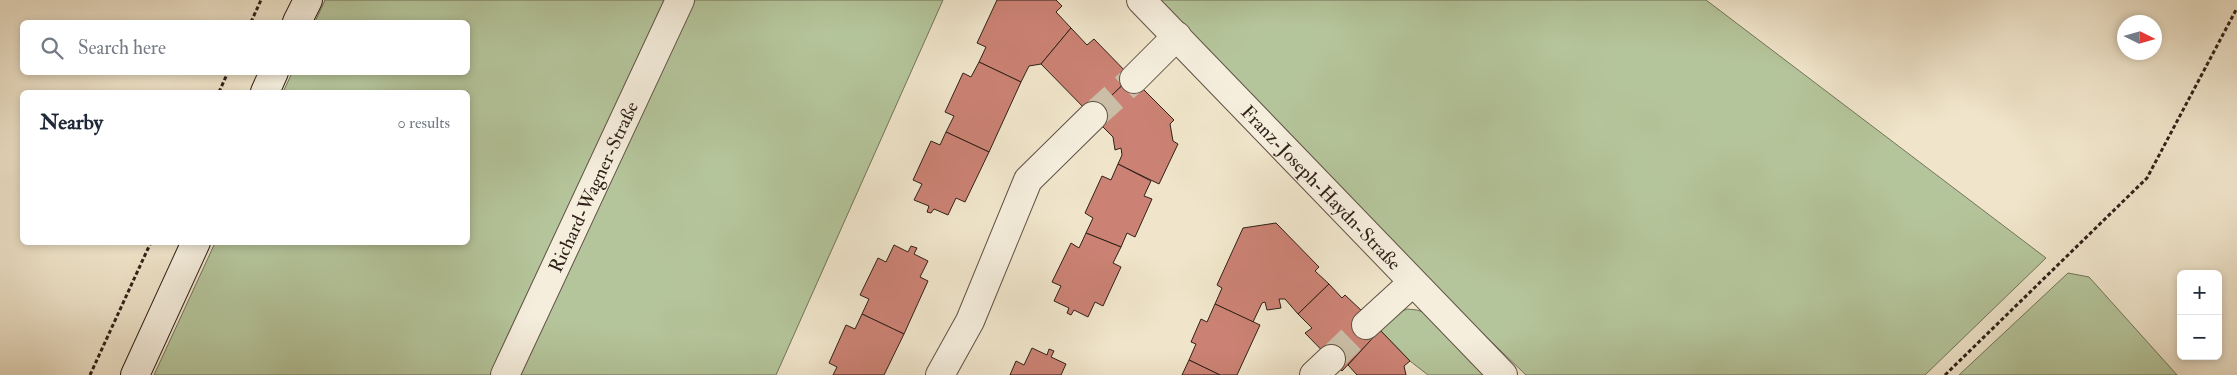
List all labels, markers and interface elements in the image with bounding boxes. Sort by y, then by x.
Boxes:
north arrow [2117,15,2162,60]
search box [20,20,470,75]
icon: search [38,34,66,62]
text: Search here [78,36,166,60]
street label: Richard-Wagner-Straße [544,98,644,276]
street label: Franz-Joseph-Haydn-Straße [1236,100,1406,275]
text: Nearby [40,109,103,136]
text: 0 results [397,113,450,133]
map controls [2177,270,2222,360]
button: + [2177,270,2222,315]
button: − [2177,315,2222,360]

